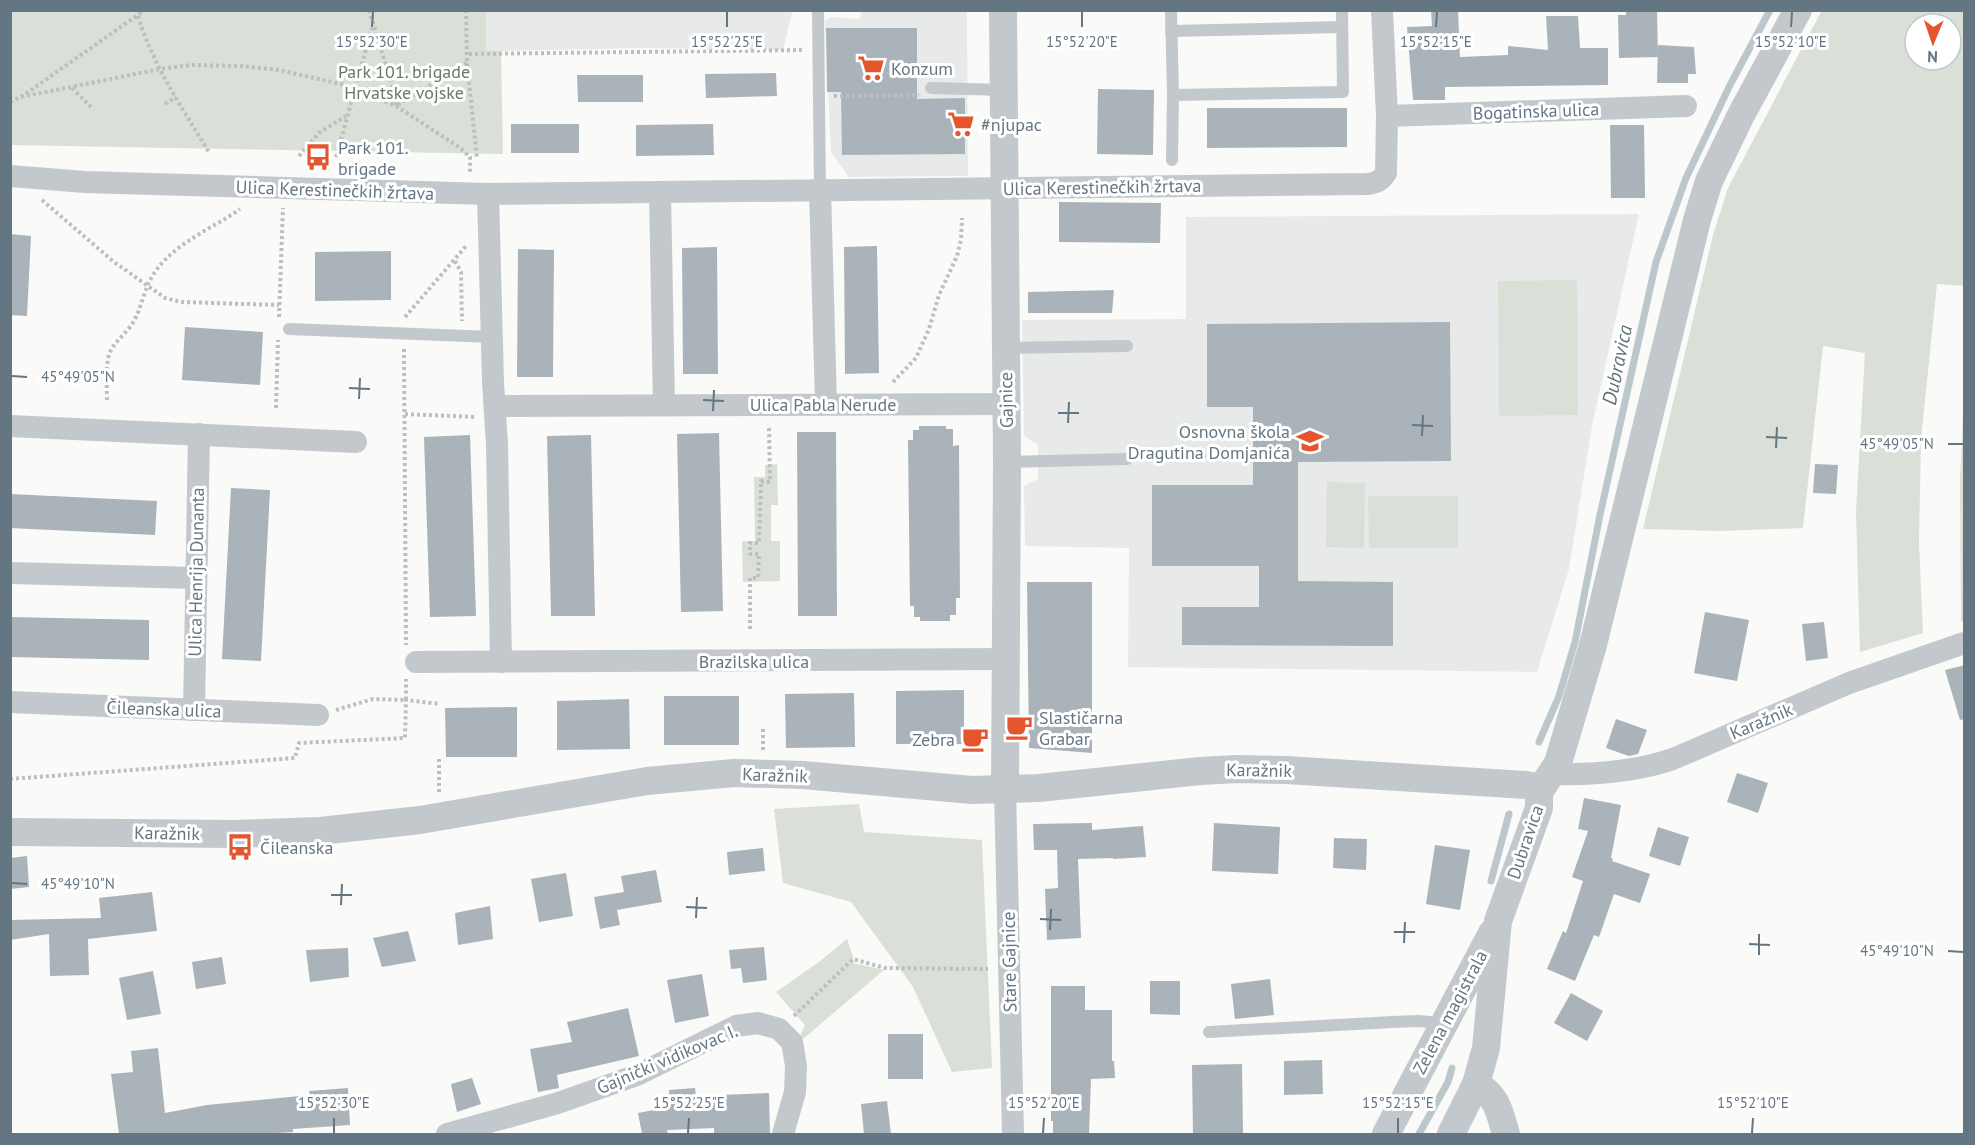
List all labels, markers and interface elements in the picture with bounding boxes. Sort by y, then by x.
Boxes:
north arrow [1903,12,1963,72]
text: 15°52'30"E [336,32,408,51]
text: 15°52'25"E [691,32,763,51]
text: 15°52'20"E [1046,32,1118,51]
text: 15°52'15"E [1400,32,1472,51]
text: 15°52'10"E [1755,32,1827,51]
text: N [1927,47,1938,67]
supermarket icon: Konzum [856,53,886,83]
place label: Konzum [891,57,953,80]
park label: Park 101. brigade Hrvatske vojske [338,60,470,104]
street label: Bogatinska ulica [1472,97,1600,125]
supermarket icon: #njupac [946,109,976,139]
place label: #njupac [981,113,1042,136]
place label: Park 101. brigade [338,136,409,180]
bus stop icon: Park 101. brigade [303,142,333,172]
street label: Ulica Kerestinečkih žrtava [1003,174,1201,200]
street label: Ulica Kerestinečkih žrtava [235,175,435,205]
water label: Dubravica [1596,322,1638,407]
text: 45°49'05"N [41,367,115,386]
street label: Gajnice [994,372,1018,428]
street label: Ulica Pabla Nerude [750,393,896,416]
place label: Osnovna škola Dragutina Domjanića [1128,420,1290,464]
school or university icon: Osnovna škola Dragutina Domjanića [1295,426,1325,456]
text: 45°49'05"N [1860,434,1934,453]
street label: Ulica Henrija Dunanta [183,487,209,657]
street label: Brazilska ulica [699,650,809,673]
street label: Čileanska ulica [106,695,222,723]
street label: Karažnik [1726,697,1796,744]
place label: Slastičarna Grabar [1039,706,1123,750]
cafe icon: Slastičarna Grabar [1004,712,1034,742]
cafe icon: Zebra [960,724,990,754]
place label: Zebra [912,728,955,751]
street label: Karažnik [1226,758,1292,782]
street label: Karažnik [742,762,809,788]
street label: Dubravica [1502,802,1548,882]
street label: Karažnik [134,821,200,845]
bus stop icon: Čileanska [225,832,255,862]
place label: Čileanska [260,836,333,859]
text: 45°49'10"N [41,874,115,893]
street label: Stare Gajnice [997,911,1021,1013]
text: 45°49'10"N [1860,941,1934,960]
street label: Zelena magistrala [1408,946,1492,1078]
street label: Gajnički vidikovac I. [593,1019,741,1099]
text: 15°52'30"E [298,1093,370,1112]
text: 15°52'25"E [653,1093,725,1112]
text: 15°52'20"E [1008,1093,1080,1112]
text: 15°52'15"E [1362,1093,1434,1112]
text: 15°52'10"E [1717,1093,1789,1112]

